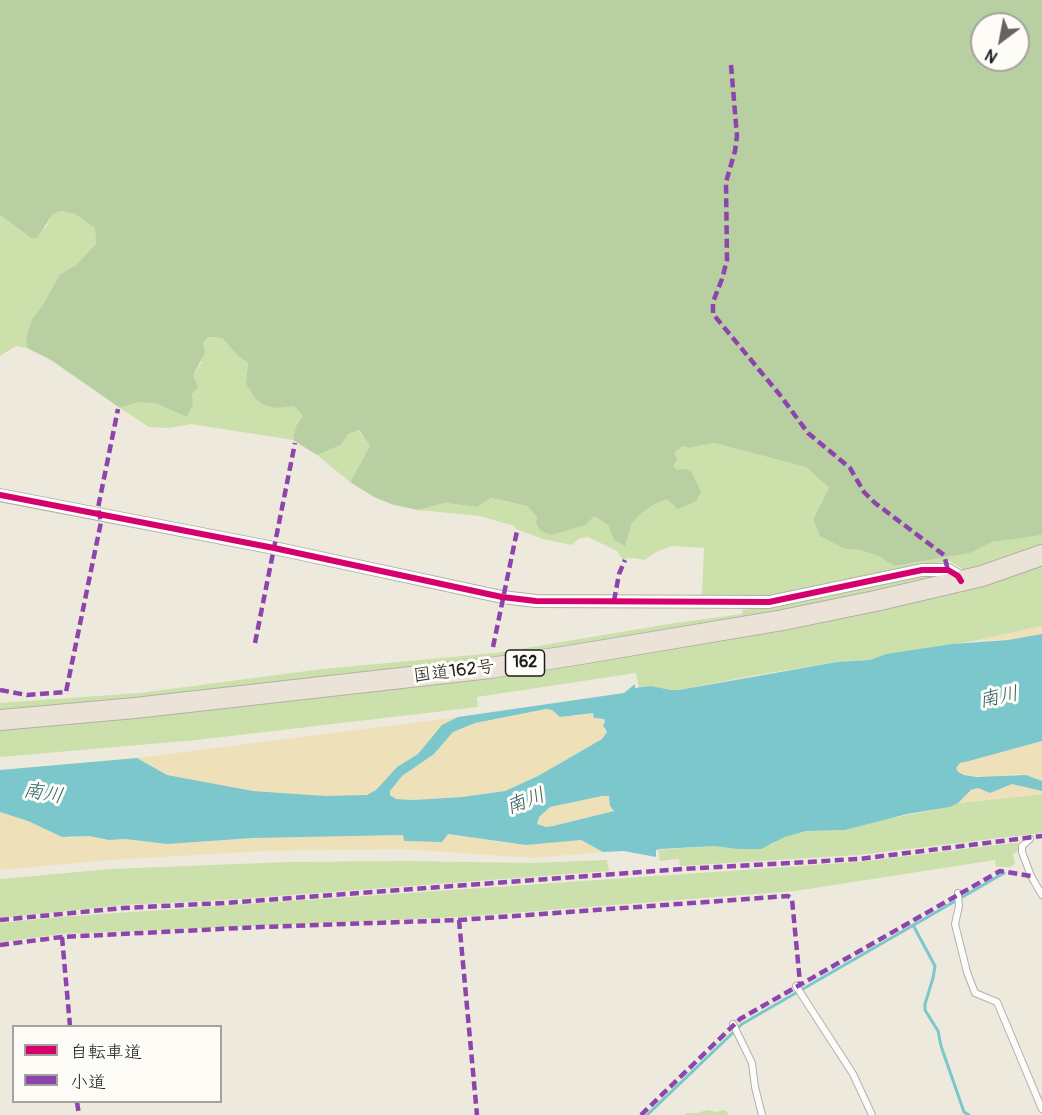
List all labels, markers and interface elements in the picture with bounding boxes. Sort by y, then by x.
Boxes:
north arrow [970,12,1030,72]
text: N [982,44,1001,67]
road number: 162 [506,650,544,676]
street label: 国道162号 [412,656,496,688]
water label: 南川 [977,682,1021,714]
water label: 南川 [21,779,65,809]
water label: 南川 [503,784,549,820]
legend [12,1025,222,1103]
text: 自転車道 [70,1041,142,1064]
text: 小道 [70,1071,106,1094]

